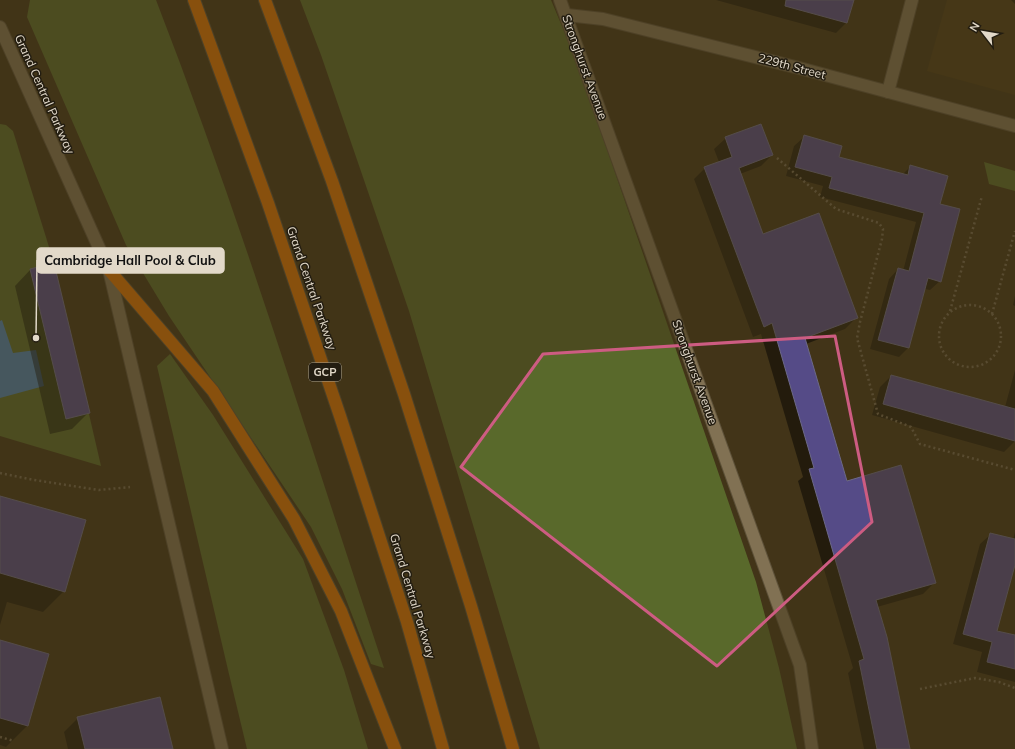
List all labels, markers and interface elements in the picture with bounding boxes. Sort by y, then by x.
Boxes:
north arrow [963,12,1003,52]
street label: Stronghurst Avenue [559,13,611,121]
text: N [966,20,983,34]
street label: Grand Central Parkway [12,32,78,157]
street label: 229th Street [757,50,827,82]
street label: Grand Central Parkway [284,224,340,352]
callout: Cambridge Hall Pool & Club [37,248,224,273]
text: Cambridge Hall Pool & Club [44,252,216,268]
street label: Stronghurst Avenue [669,318,721,426]
road number: GCP [309,363,341,381]
street label: Grand Central Parkway [387,532,439,661]

